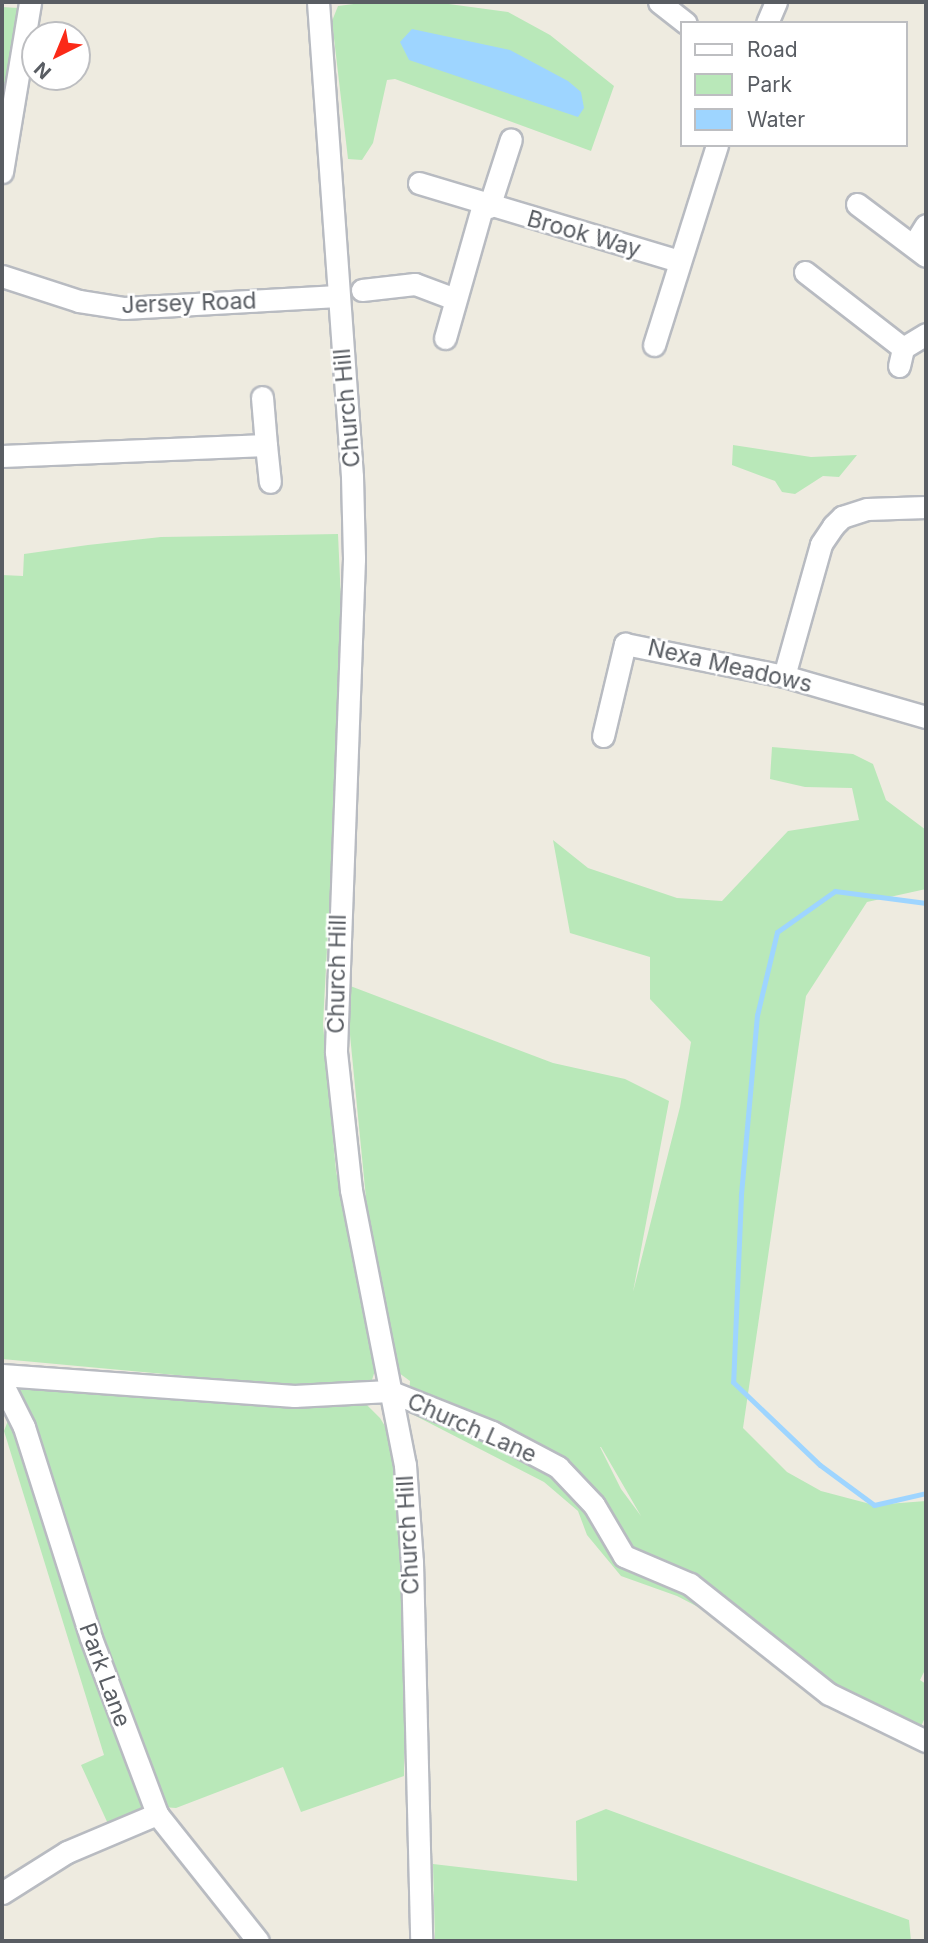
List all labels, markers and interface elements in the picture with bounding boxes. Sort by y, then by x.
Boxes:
north arrow [21,21,91,91]
legend [680,21,907,147]
text: Road [747,37,798,62]
text: N [30,57,56,84]
text: Park [747,72,792,97]
text: Water [747,107,805,132]
street label: Brook Way [524,205,644,263]
street label: Jersey Road [121,287,257,319]
street label: Church Hill [328,347,366,469]
street label: Nexa Meadows [645,634,815,698]
street label: Church Hill [322,914,352,1034]
street label: Church Lane [403,1387,541,1469]
street label: Church Hill [391,1475,425,1595]
street label: Park Lane [73,1619,137,1731]

